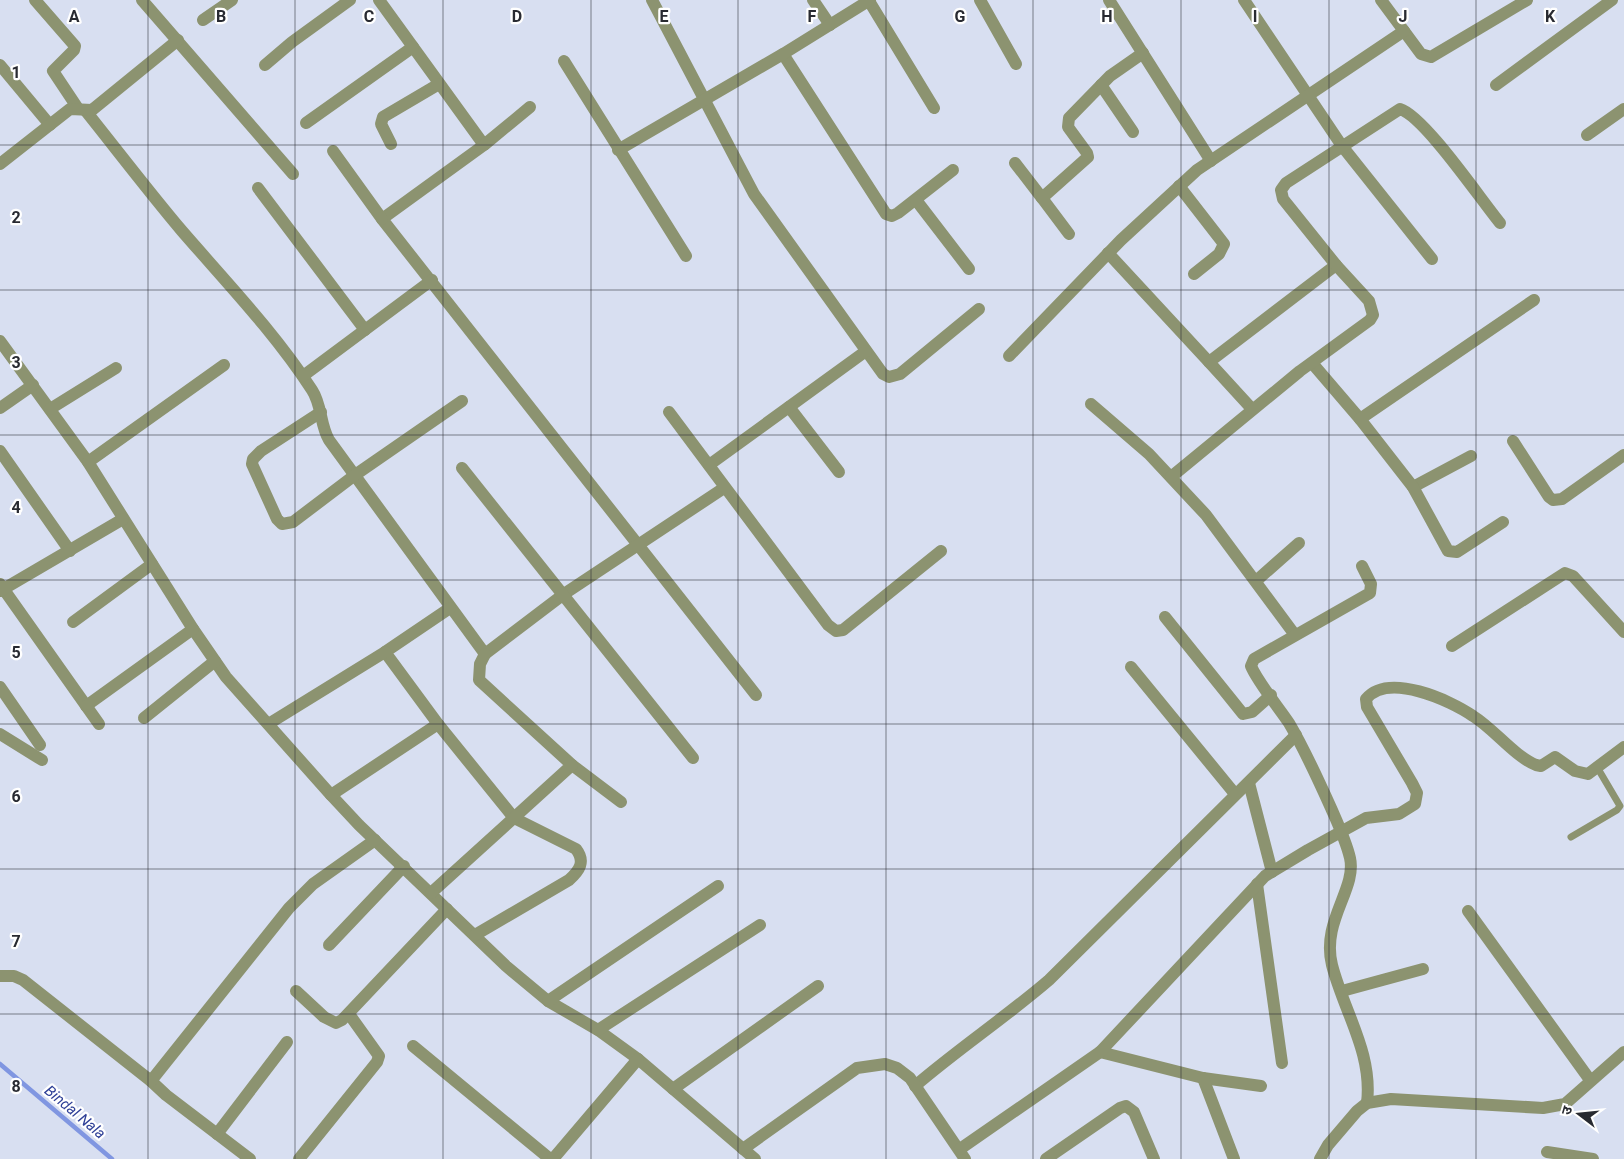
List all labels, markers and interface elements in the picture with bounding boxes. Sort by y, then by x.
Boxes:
text: A [69,7,80,26]
text: B [216,7,226,26]
text: C [364,7,374,26]
text: D [512,7,522,26]
text: E [660,7,669,26]
text: F [808,7,817,26]
text: G [955,7,966,26]
text: H [1101,7,1113,26]
text: I [1253,7,1257,26]
text: J [1399,7,1407,26]
text: K [1545,7,1556,26]
text: 1 [11,63,21,82]
text: 2 [11,208,21,227]
text: 3 [11,353,21,372]
text: 4 [11,498,21,517]
text: 5 [11,643,21,662]
text: 6 [11,787,21,806]
text: 7 [11,932,21,951]
text: 8 [11,1077,21,1096]
water label: Bindal Nala [41,1081,109,1143]
north arrow [1554,1089,1604,1139]
text: उ [1558,1104,1576,1117]

